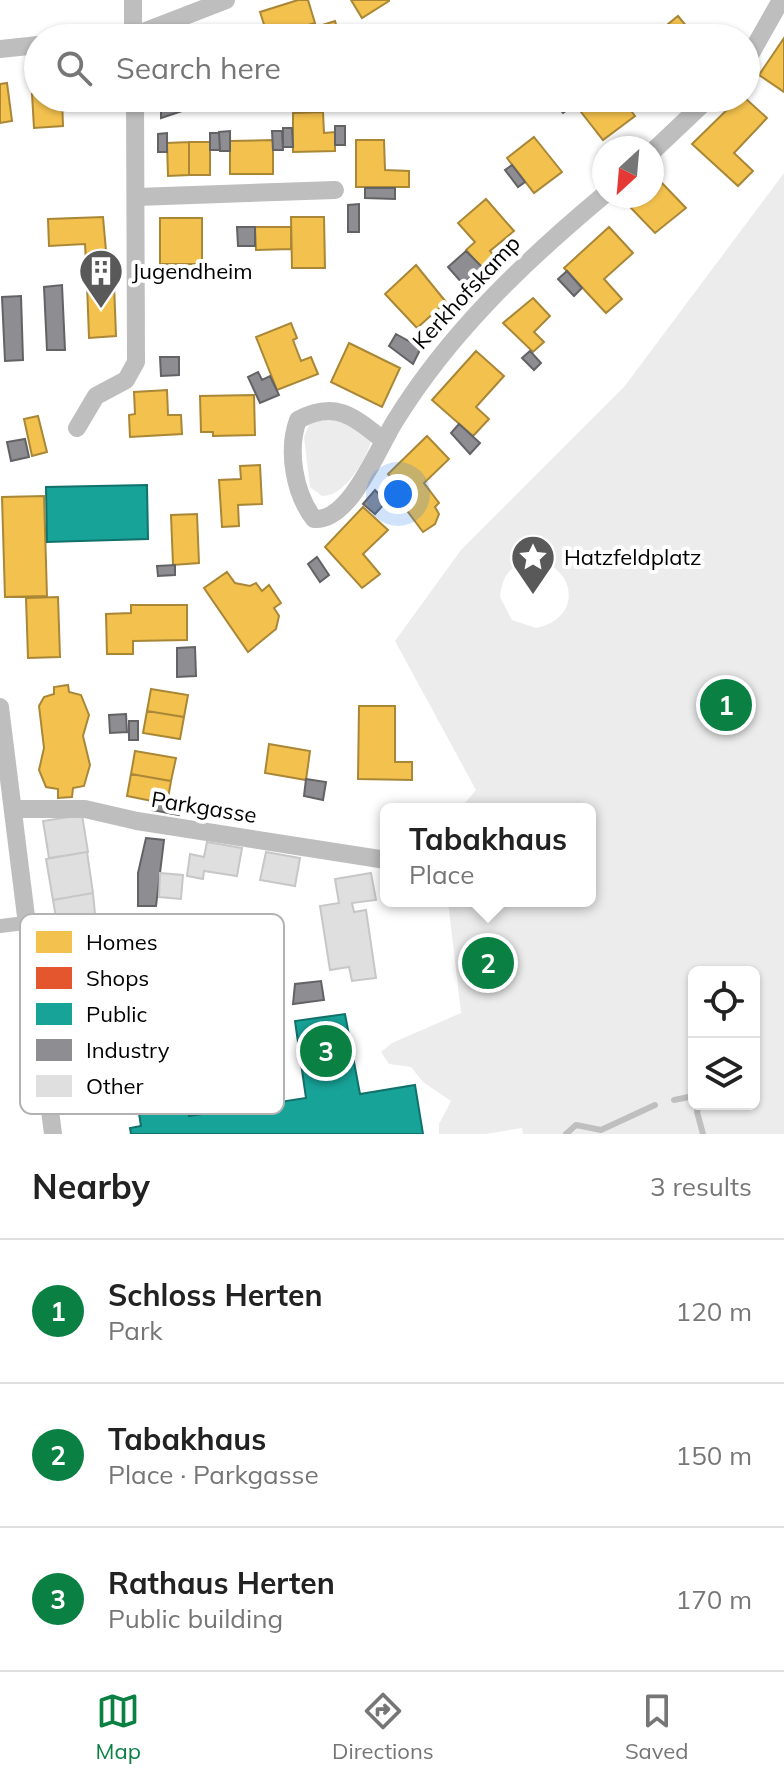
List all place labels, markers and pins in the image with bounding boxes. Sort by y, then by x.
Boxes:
building icon: Jugendheim [77,247,125,310]
place label: Jugendheim [132,257,253,285]
place icon: Hatzfeldplatz [509,533,557,596]
place label: Hatzfeldplatz [564,543,701,571]
pin: 1 [700,675,752,735]
pin: 2 [462,933,514,993]
pin: 3 [300,1021,352,1081]

